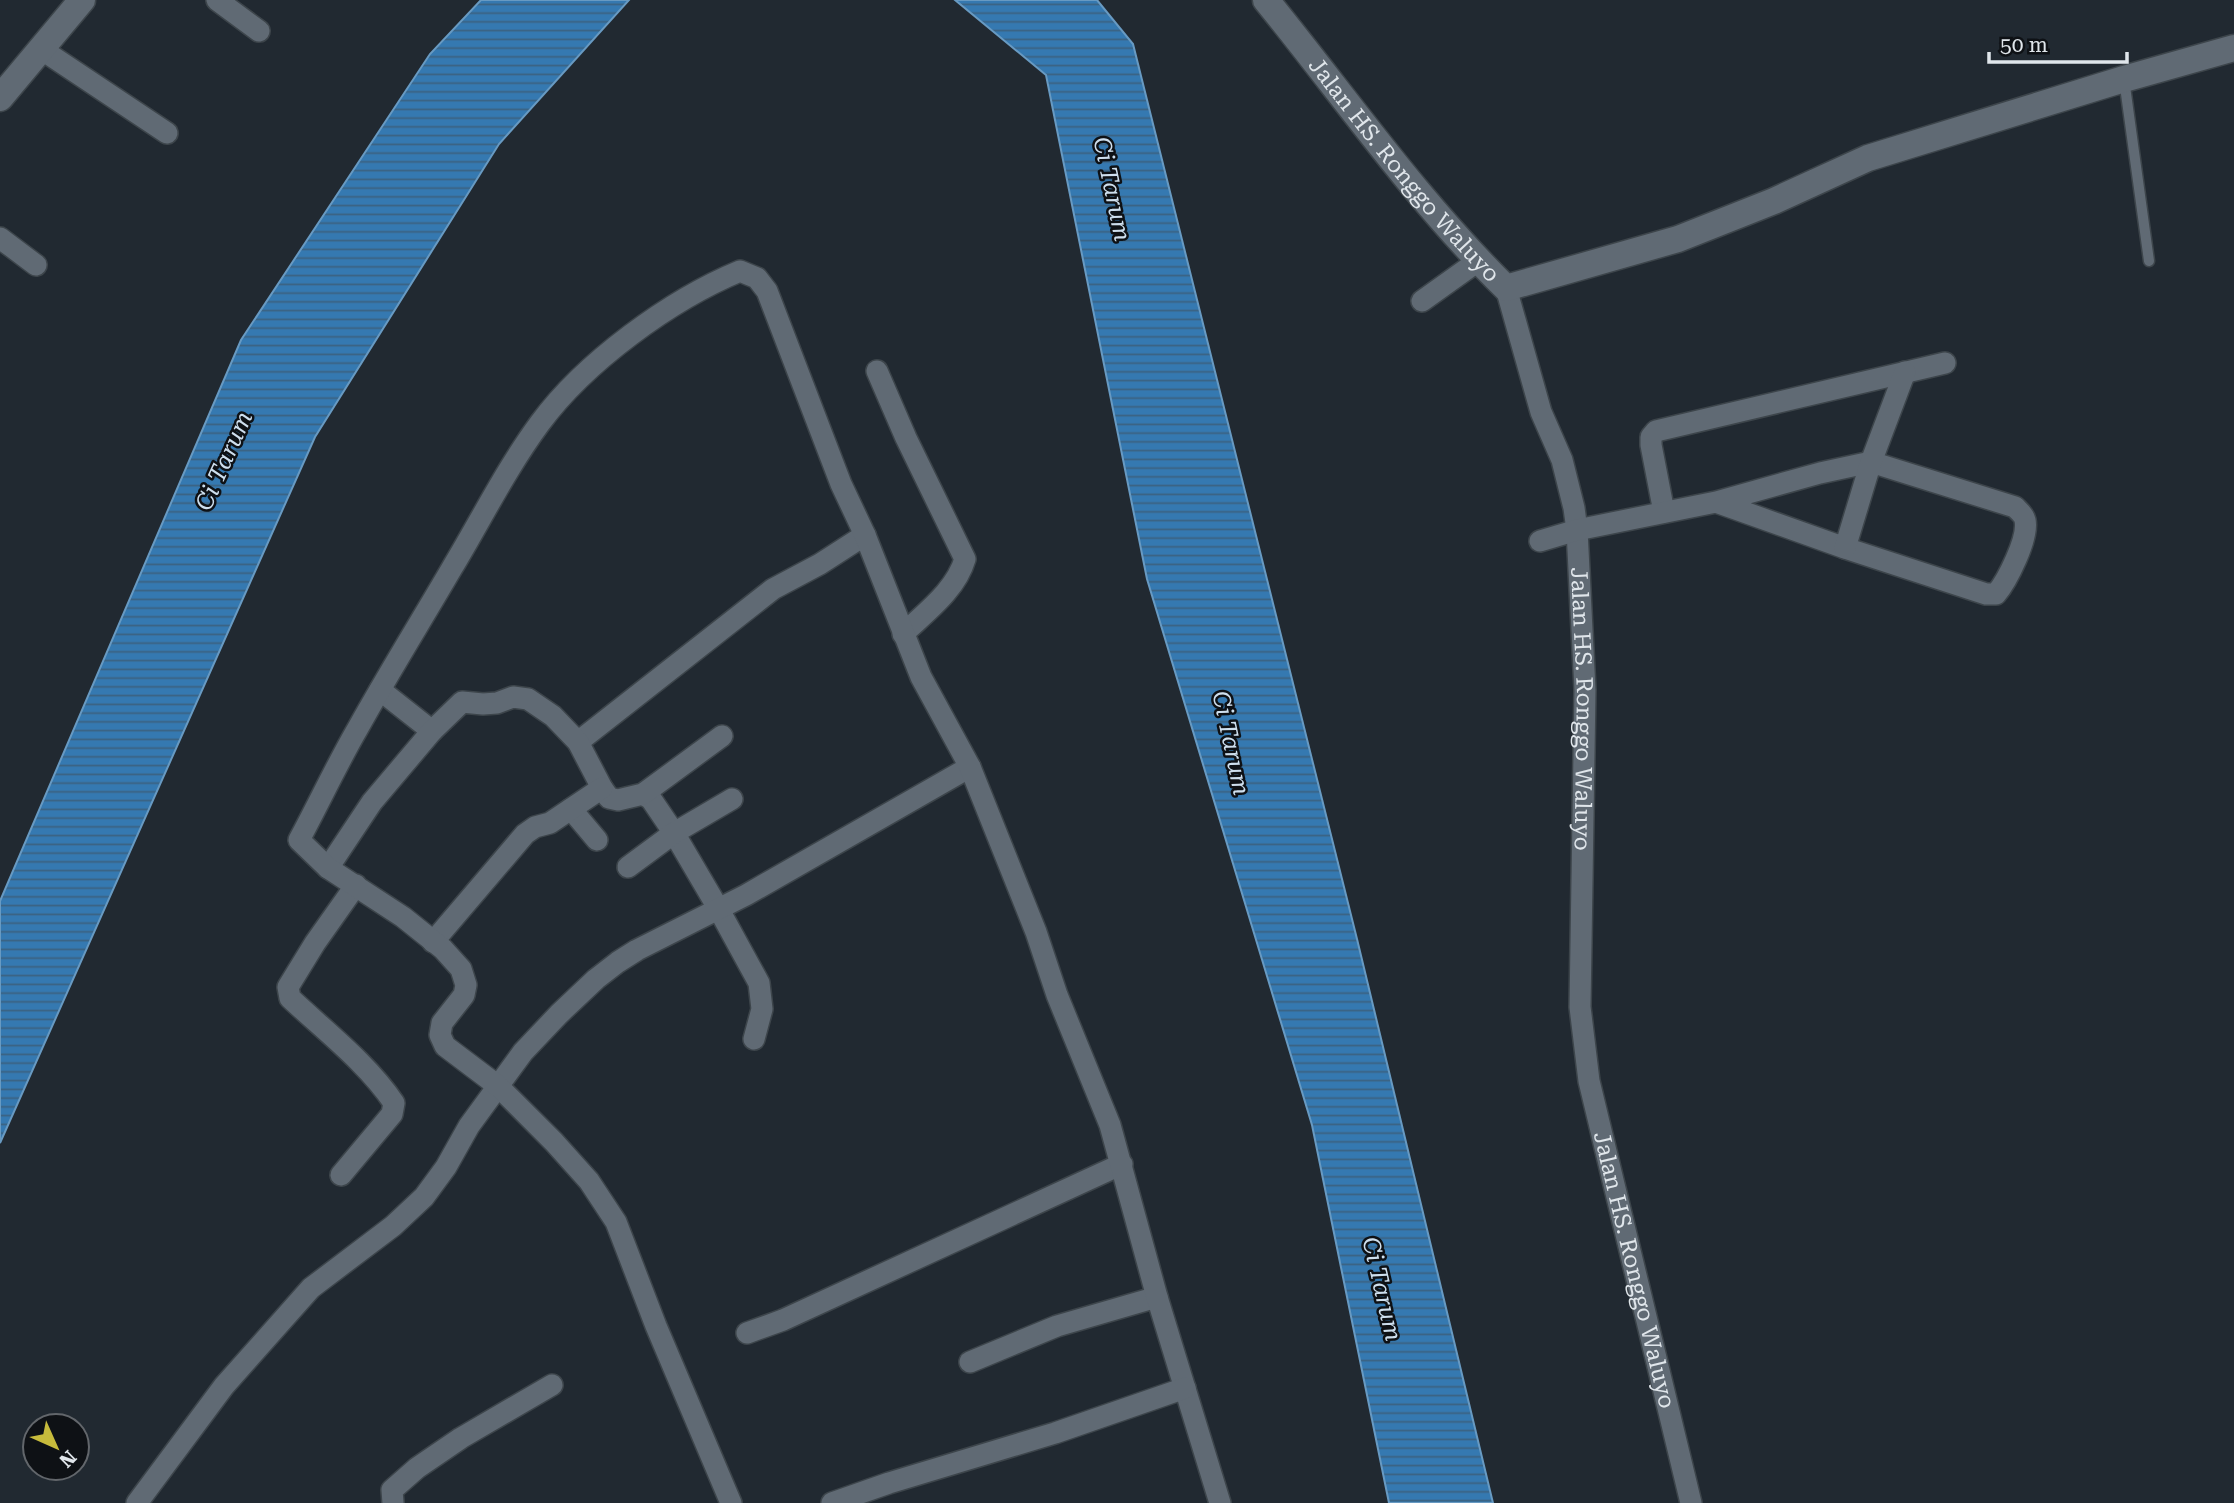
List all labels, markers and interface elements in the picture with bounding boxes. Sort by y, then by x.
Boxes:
scale bar [1989,21,2127,65]
text: 50 m [2000,33,2048,57]
street label: Jalan HS. Ronggo Waluyo [1303,52,1506,287]
water label: Ci Tarum [1087,134,1137,244]
water label: Ci Tarum [190,407,258,515]
street label: Jalan HS. Ronggo Waluyo [1565,566,1599,851]
water label: Ci Tarum [1206,688,1256,798]
street label: Jalan HS. Ronggo Waluyo [1588,1129,1681,1411]
water label: Ci Tarum [1356,1234,1408,1344]
north arrow [21,1412,91,1482]
text: N [54,1445,81,1472]

